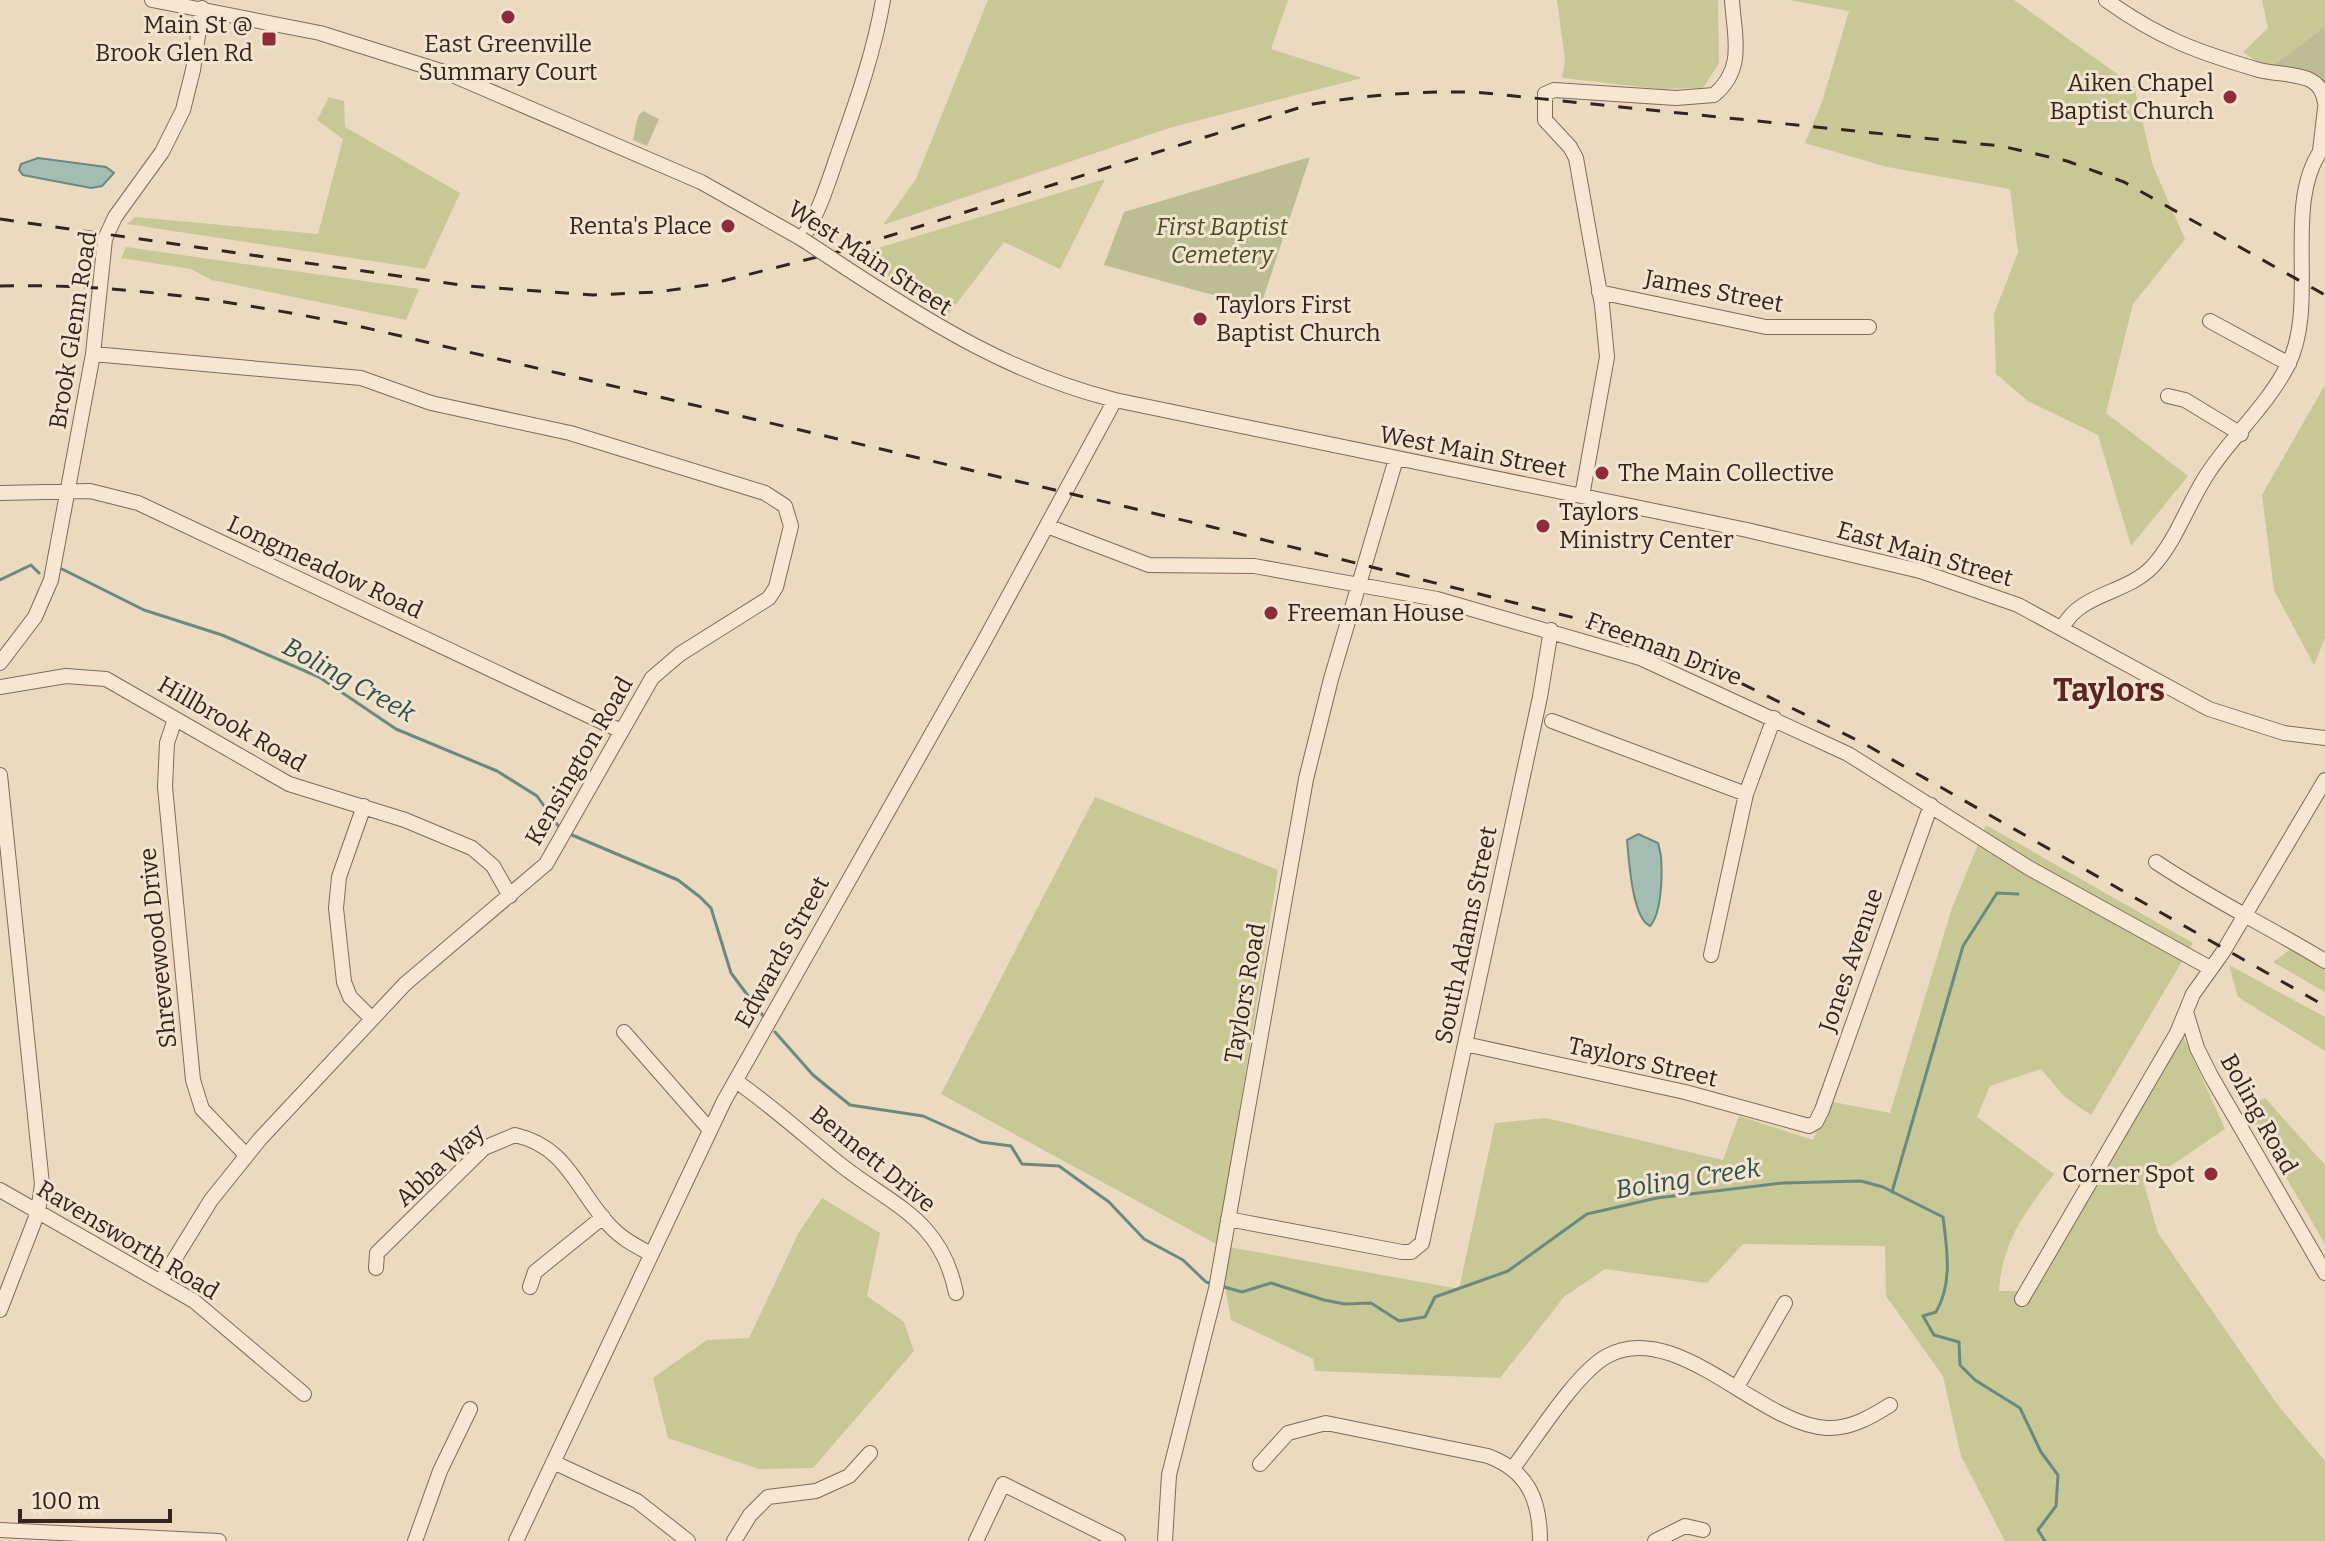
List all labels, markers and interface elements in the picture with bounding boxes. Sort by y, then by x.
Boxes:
marker: East Greenville Summary Court [499,8,517,26]
place label: Main St @ Brook Glen Rd [95,11,253,67]
marker: Main St @ Brook Glen Rd [260,30,278,48]
place label: East Greenville Summary Court [418,30,598,86]
place label: Aiken Chapel Baptist Church [2049,69,2214,125]
marker: Aiken Chapel Baptist Church [2221,88,2239,106]
street label: West Main Street [783,195,958,322]
place label: Renta's Place [569,212,712,240]
park label: First Baptist Cemetery [1156,213,1289,269]
marker: Renta's Place [719,217,737,235]
street label: Brook Glenn Road [44,229,102,431]
street label: James Street [1641,264,1786,318]
place label: Taylors First Baptist Church [1216,291,1381,347]
marker: Taylors First Baptist Church [1191,310,1209,328]
street label: West Main Street [1377,420,1569,484]
place label: The Main Collective [1618,459,1834,487]
marker: The Main Collective [1593,464,1611,482]
place label: Taylors Ministry Center [1559,498,1734,554]
street label: Longmeadow Road [223,509,427,625]
street label: East Main Street [1834,516,2016,593]
marker: Taylors Ministry Center [1534,517,1552,535]
place label: Freeman House [1287,599,1464,627]
marker: Freeman House [1262,604,1280,622]
street label: Freeman Drive [1582,606,1746,692]
water label: Boling Creek [277,631,421,729]
street label: Hillbrook Road [153,670,311,778]
district label: Taylors [2053,671,2165,709]
street label: Kensington Road [519,672,639,850]
street label: South Adams Street [1429,823,1503,1046]
street label: Shrevewood Drive [134,846,182,1050]
street label: Edwards Street [729,871,835,1032]
street label: Jones Avenue [1813,884,1889,1037]
street label: Taylors Road [1219,921,1271,1065]
street label: Taylors Street [1566,1031,1721,1093]
street label: Boling Road [2215,1049,2303,1179]
street label: Bennett Drive [805,1100,941,1218]
street label: Abba Way [390,1118,490,1212]
water label: Boling Creek [1613,1152,1764,1206]
place label: Corner Spot [2062,1160,2195,1188]
marker: Corner Spot [2202,1165,2220,1183]
street label: Ravensworth Road [32,1175,224,1305]
scale bar [20,1473,170,1523]
text: 100 m [32,1487,100,1515]

